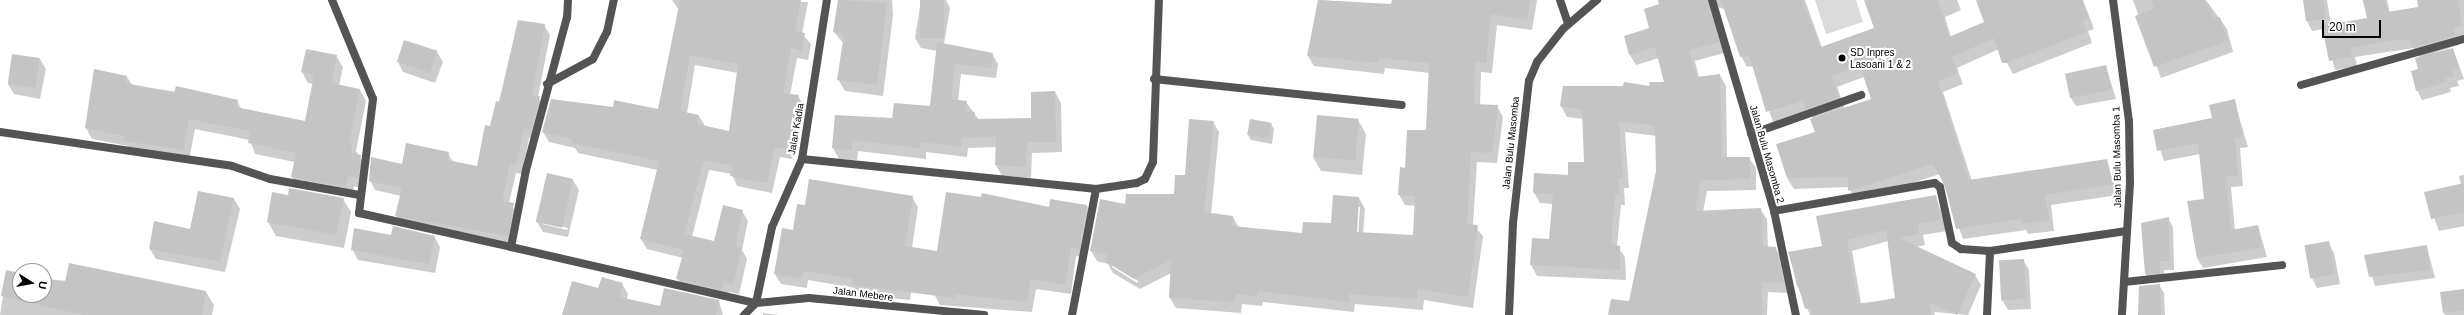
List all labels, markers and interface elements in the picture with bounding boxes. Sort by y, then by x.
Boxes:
scale bar [2324,12,2383,38]
text: 20 m [2329,20,2356,34]
place label: SD Inpres Lasoani 1 & 2 [1850,46,1911,70]
marker: SD Inpres Lasoani 1 & 2 [1837,53,1847,63]
street label: Jalan Bulu Masomba [1500,96,1522,190]
street label: Jalan Kadia [786,102,806,156]
street label: Jalan Bulu Masomba 2 [1747,103,1787,205]
street label: Jalan Bulu Masomba 1 [2110,106,2124,208]
north arrow [12,263,52,303]
text: U [36,280,49,290]
street label: Jalan Mebere [832,284,894,304]

